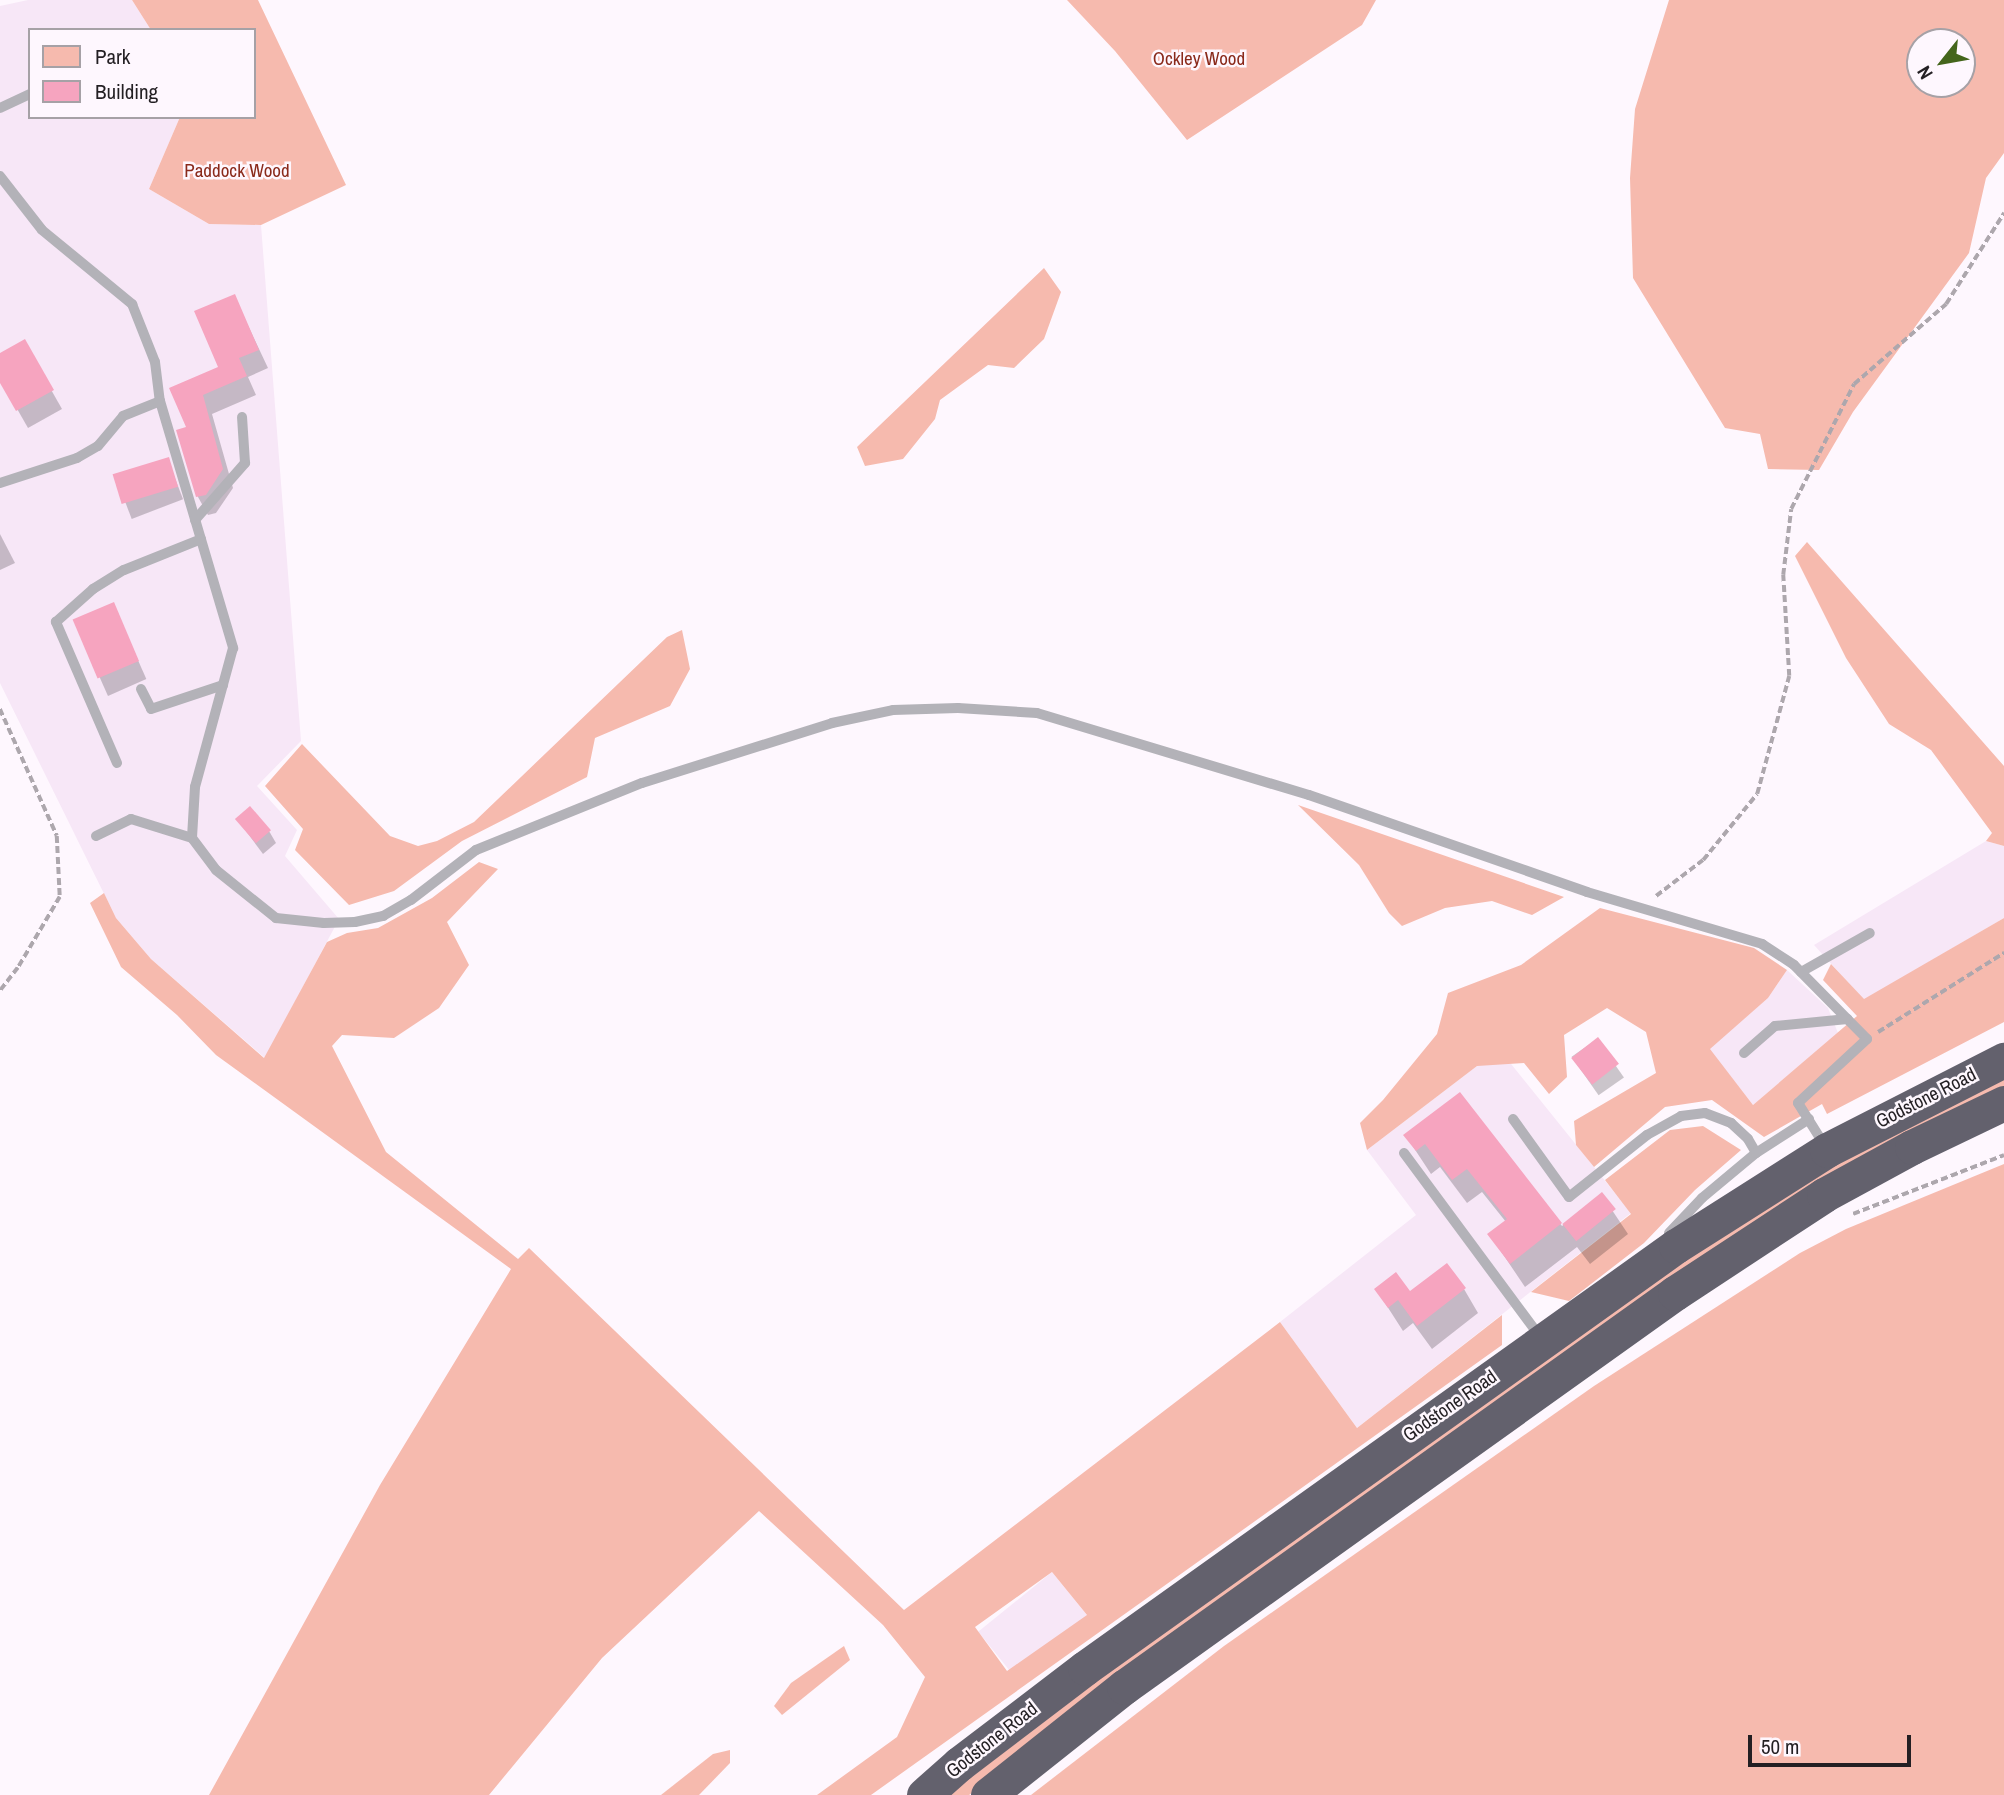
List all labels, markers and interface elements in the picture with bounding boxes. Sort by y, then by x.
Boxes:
legend [28,28,256,119]
north arrow [1906,28,1976,98]
text: Park [95,42,130,71]
park label: Ockley Wood [1153,48,1245,70]
text: N [1911,61,1939,84]
text: Building [95,77,158,106]
park label: Paddock Wood [184,160,290,182]
street label: Godstone Road [1872,1063,1980,1133]
street label: Godstone Road [1399,1365,1501,1447]
street label: Godstone Road [942,1697,1042,1783]
scale bar [1752,1722,1915,1766]
text: 50 m [1761,1732,1799,1761]

